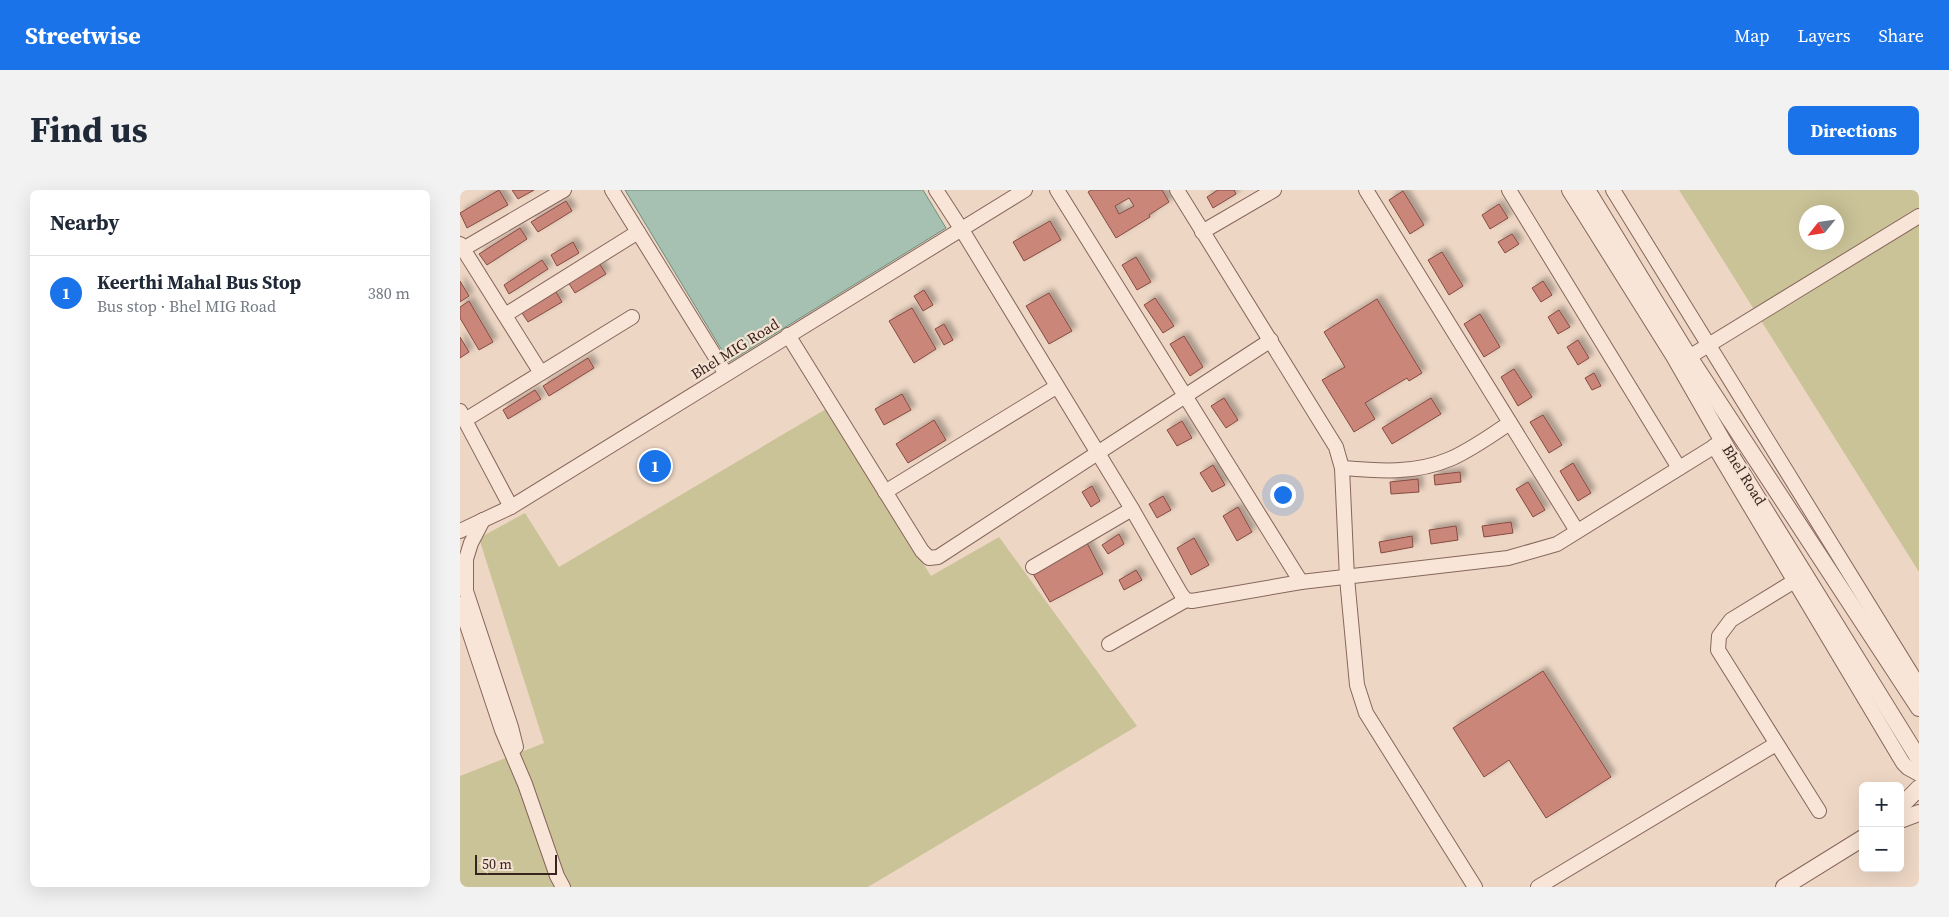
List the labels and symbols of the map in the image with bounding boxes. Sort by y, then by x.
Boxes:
north arrow [1799,205,1844,250]
street label: Bhel MIG Road [687,313,783,384]
street label: Bhel Road [1718,440,1772,509]
pin: 1 [639,447,671,485]
your location [1270,482,1296,508]
scale bar [475,852,558,875]

